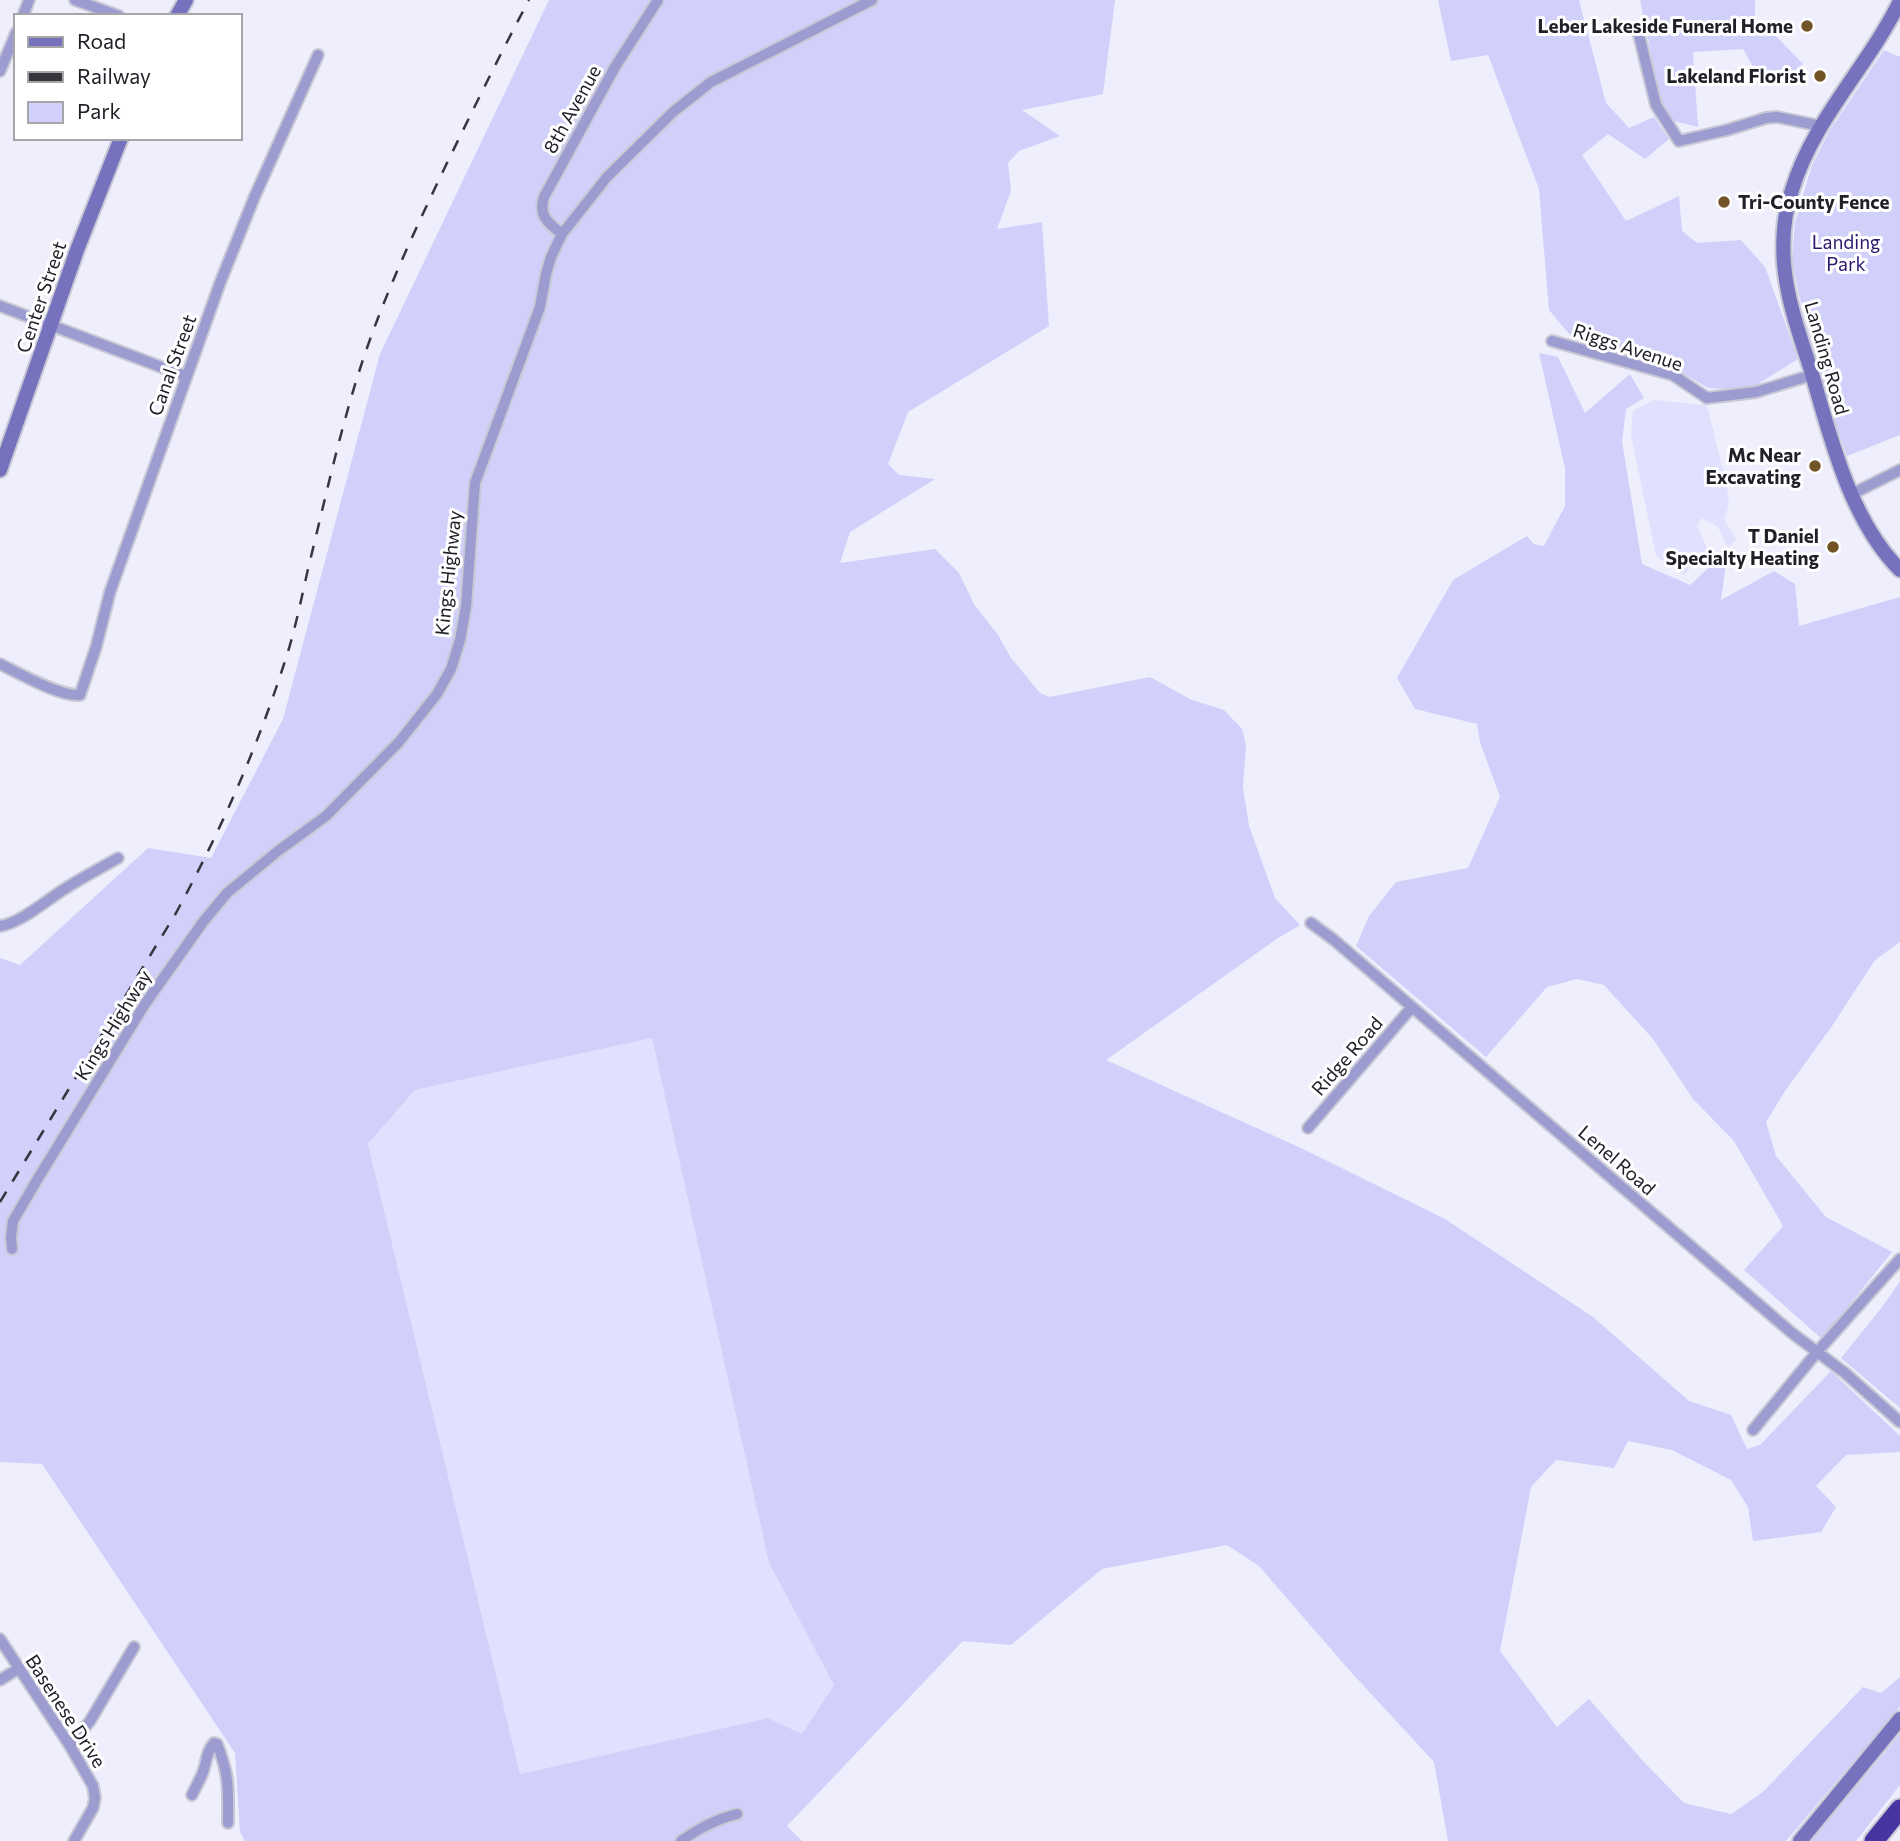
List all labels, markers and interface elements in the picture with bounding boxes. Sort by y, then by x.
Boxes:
legend [14,14,242,140]
place label: Leber Lakeside Funeral Home [1538,14,1793,37]
marker: Leber Lakeside Funeral Home [1799,18,1815,34]
text: Road [77,28,126,53]
street label: 8th Avenue [538,61,605,157]
text: Railway [77,63,151,88]
place label: Lakeland Florist [1666,64,1806,87]
marker: Lakeland Florist [1812,68,1828,84]
text: Park [77,98,121,123]
place label: Tri-County Fence [1738,190,1890,213]
marker: Tri-County Fence [1716,194,1732,210]
park label: Landing Park [1812,230,1880,275]
street label: Center Street [11,238,70,356]
street label: Landing Road [1800,299,1855,417]
street label: Canal Street [143,311,201,419]
street label: Riggs Avenue [1570,318,1686,375]
place label: Mc Near Excavating [1706,443,1802,488]
marker: Mc Near Excavating [1807,458,1823,474]
street label: Kings Highway [429,509,466,637]
place label: T Daniel Specialty Heating [1666,524,1820,569]
marker: T Daniel Specialty Heating [1825,539,1841,555]
street label: Kings Highway [69,965,156,1084]
street label: Ridge Road [1306,1012,1387,1100]
street label: Lenel Road [1574,1120,1661,1199]
street label: Basenese Drive [21,1650,111,1771]

